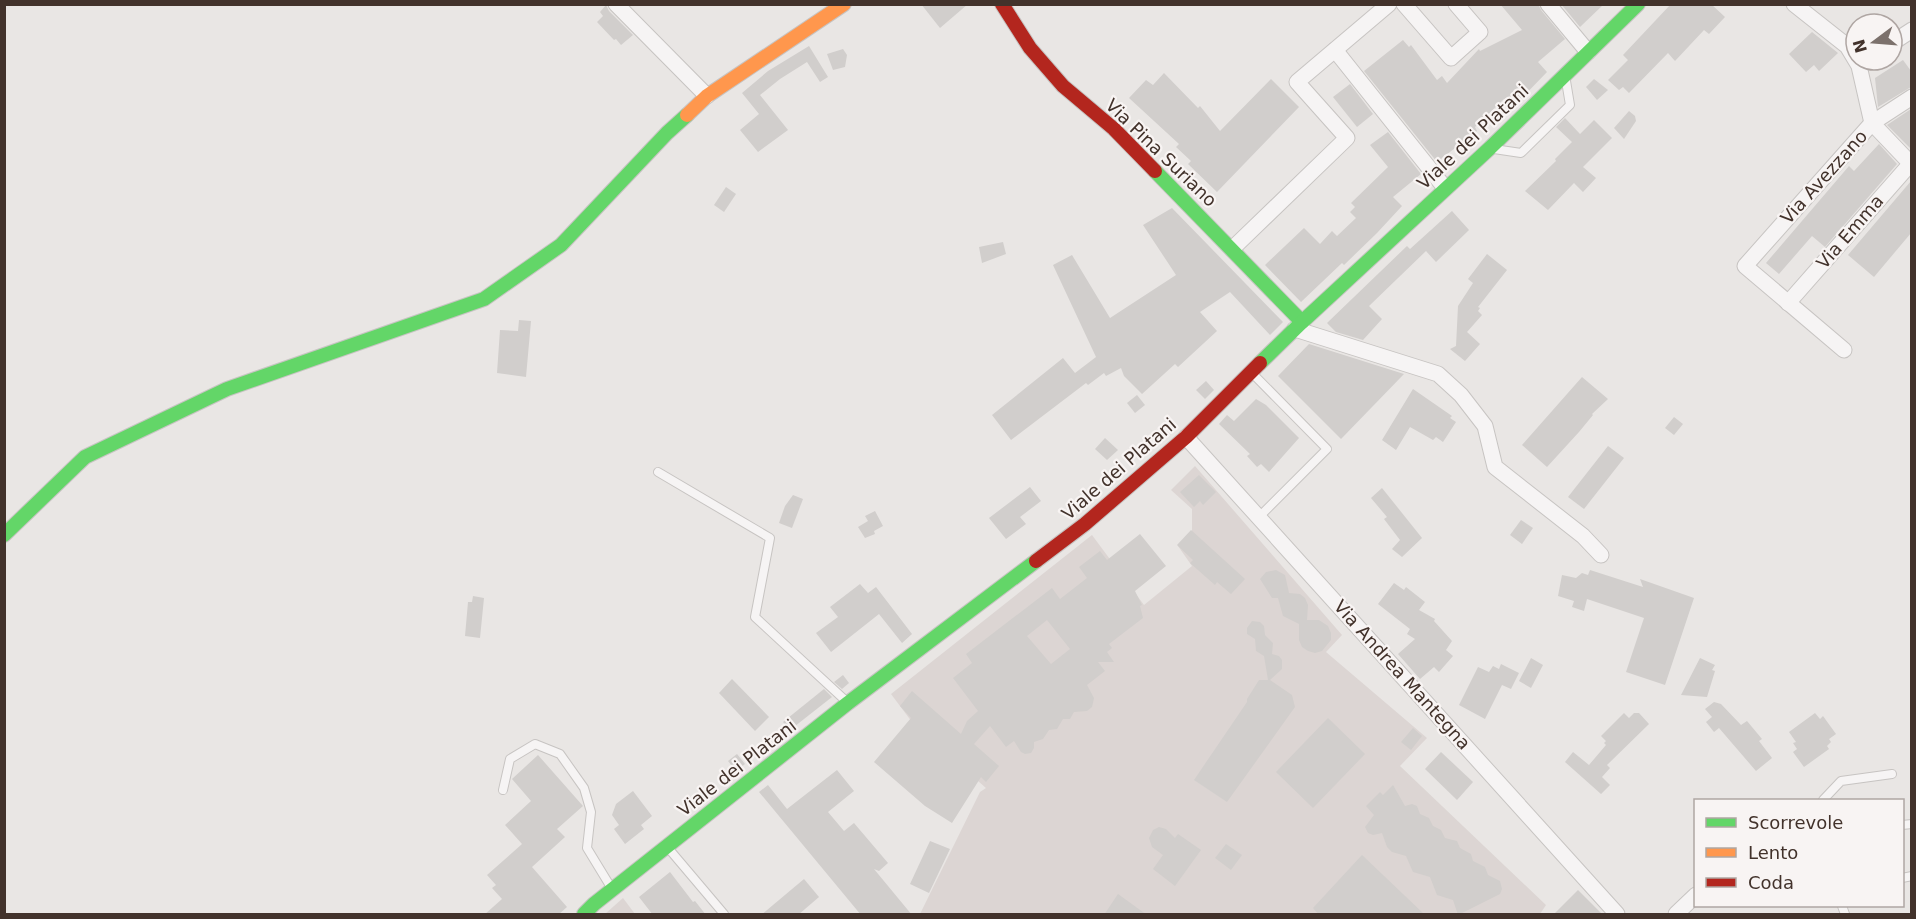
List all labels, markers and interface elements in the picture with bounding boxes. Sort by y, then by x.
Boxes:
north arrow [1844,12,1904,72]
text: N [1849,37,1871,55]
street label: Viale dei Platani [1413,80,1533,194]
street label: Via Pina Suriano [1102,94,1221,211]
street label: Via Avezzano [1776,125,1871,228]
street label: Via Emma [1812,190,1887,273]
street label: Viale dei Platani [1057,413,1180,524]
street label: Via Andrea Mantegna [1330,596,1475,754]
street label: Viale dei Platani [673,715,800,820]
legend [1694,799,1904,907]
text: Scorrevole [1748,812,1843,833]
text: Lento [1748,842,1798,863]
text: Coda [1748,872,1794,893]

